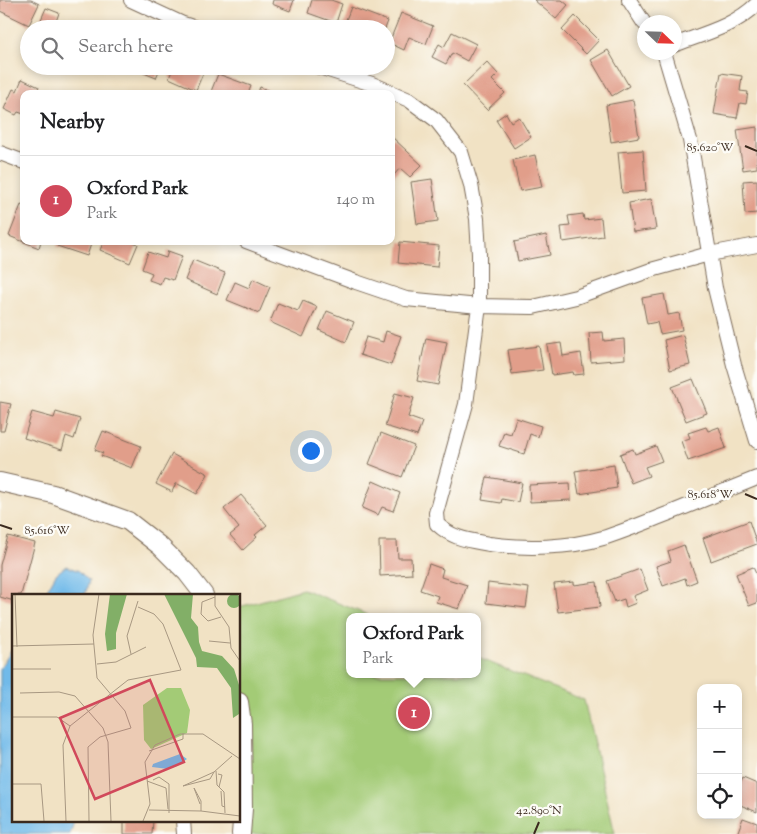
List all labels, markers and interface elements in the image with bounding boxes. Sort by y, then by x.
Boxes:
north arrow [637,15,682,60]
search box [20,20,395,75]
icon: search [38,34,66,62]
text: Search here [78,34,173,61]
text: Nearby [40,108,105,138]
text: 85.620°W [687,139,734,157]
text: Oxford Park [87,176,188,203]
text: 1 [53,189,59,212]
text: 140 m [337,189,375,212]
text: Park [87,203,118,226]
your location [298,438,324,464]
text: 85.618°W [687,486,733,504]
text: 85.616°W [24,522,70,540]
inset map [12,594,240,822]
popup [346,613,481,678]
text: Oxford Park [363,621,464,648]
text: Park [363,648,393,671]
map controls [697,684,742,819]
button: + [697,684,742,729]
pin: 1 [398,694,430,732]
button: − [697,729,742,774]
button: locate [697,774,742,819]
text: 42.890°N [516,802,562,820]

